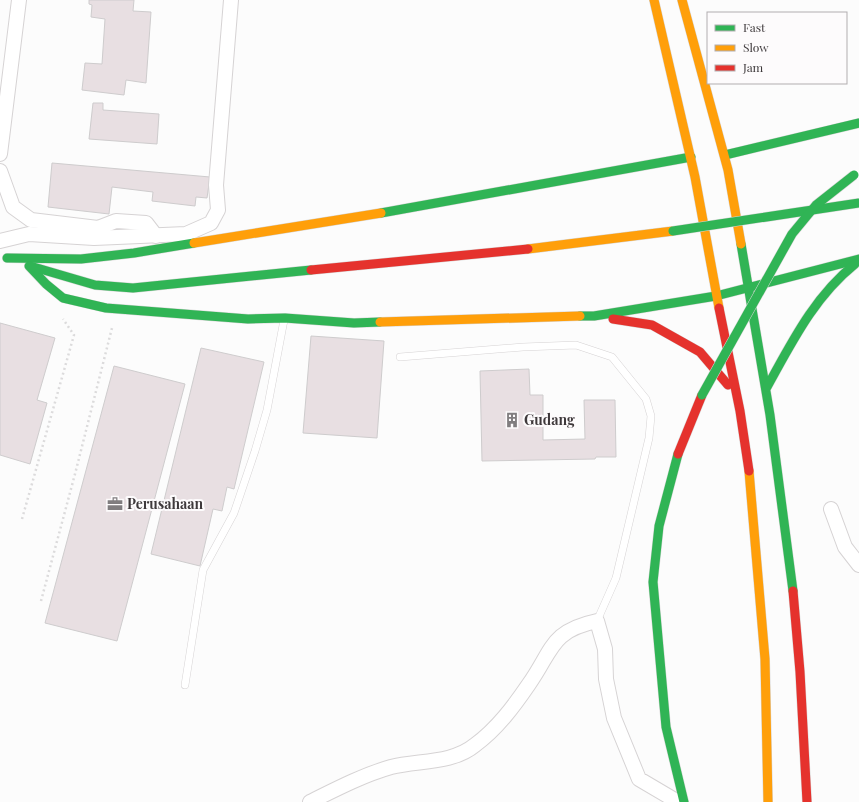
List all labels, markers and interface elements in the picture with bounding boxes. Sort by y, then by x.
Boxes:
legend [707,12,847,84]
text: Fast [743,19,766,35]
text: Slow [743,39,769,55]
text: Jam [742,59,764,75]
place label: Gudang [524,410,575,429]
building icon: Gudang [503,411,521,429]
place label: Perusahaan [127,494,203,513]
office icon: Perusahaan [106,495,124,513]

